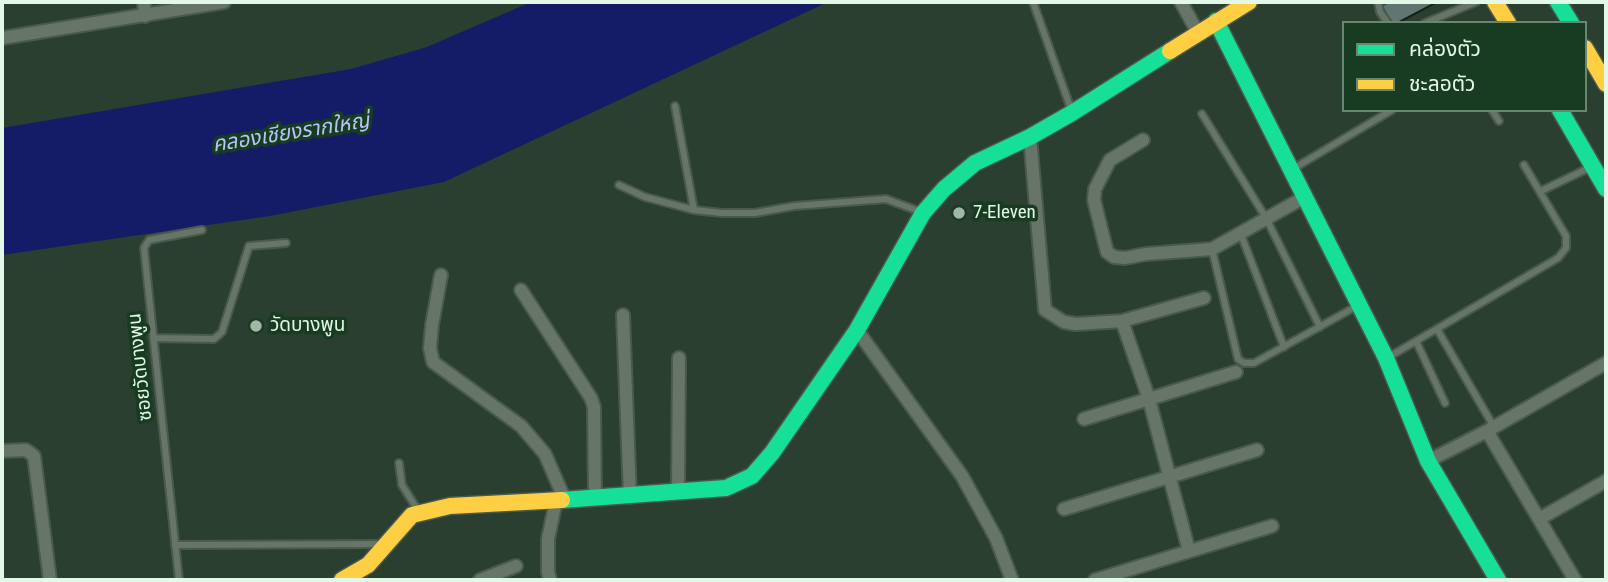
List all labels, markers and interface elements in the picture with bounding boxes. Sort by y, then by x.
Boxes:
legend [1342,21,1587,112]
text: คล่องตัว [1409,37,1481,61]
text: ชะลอตัว [1409,72,1475,96]
water label: คลองเชียงรากใหญ่ [211,109,371,159]
place label: 7-Eleven [973,202,1036,224]
marker: 7-Eleven [951,205,967,221]
street label: ซอยวัดบางพูน [124,312,158,422]
place label: วัดบางพูน [270,315,345,337]
marker: วัดบางพูน [248,318,264,334]

